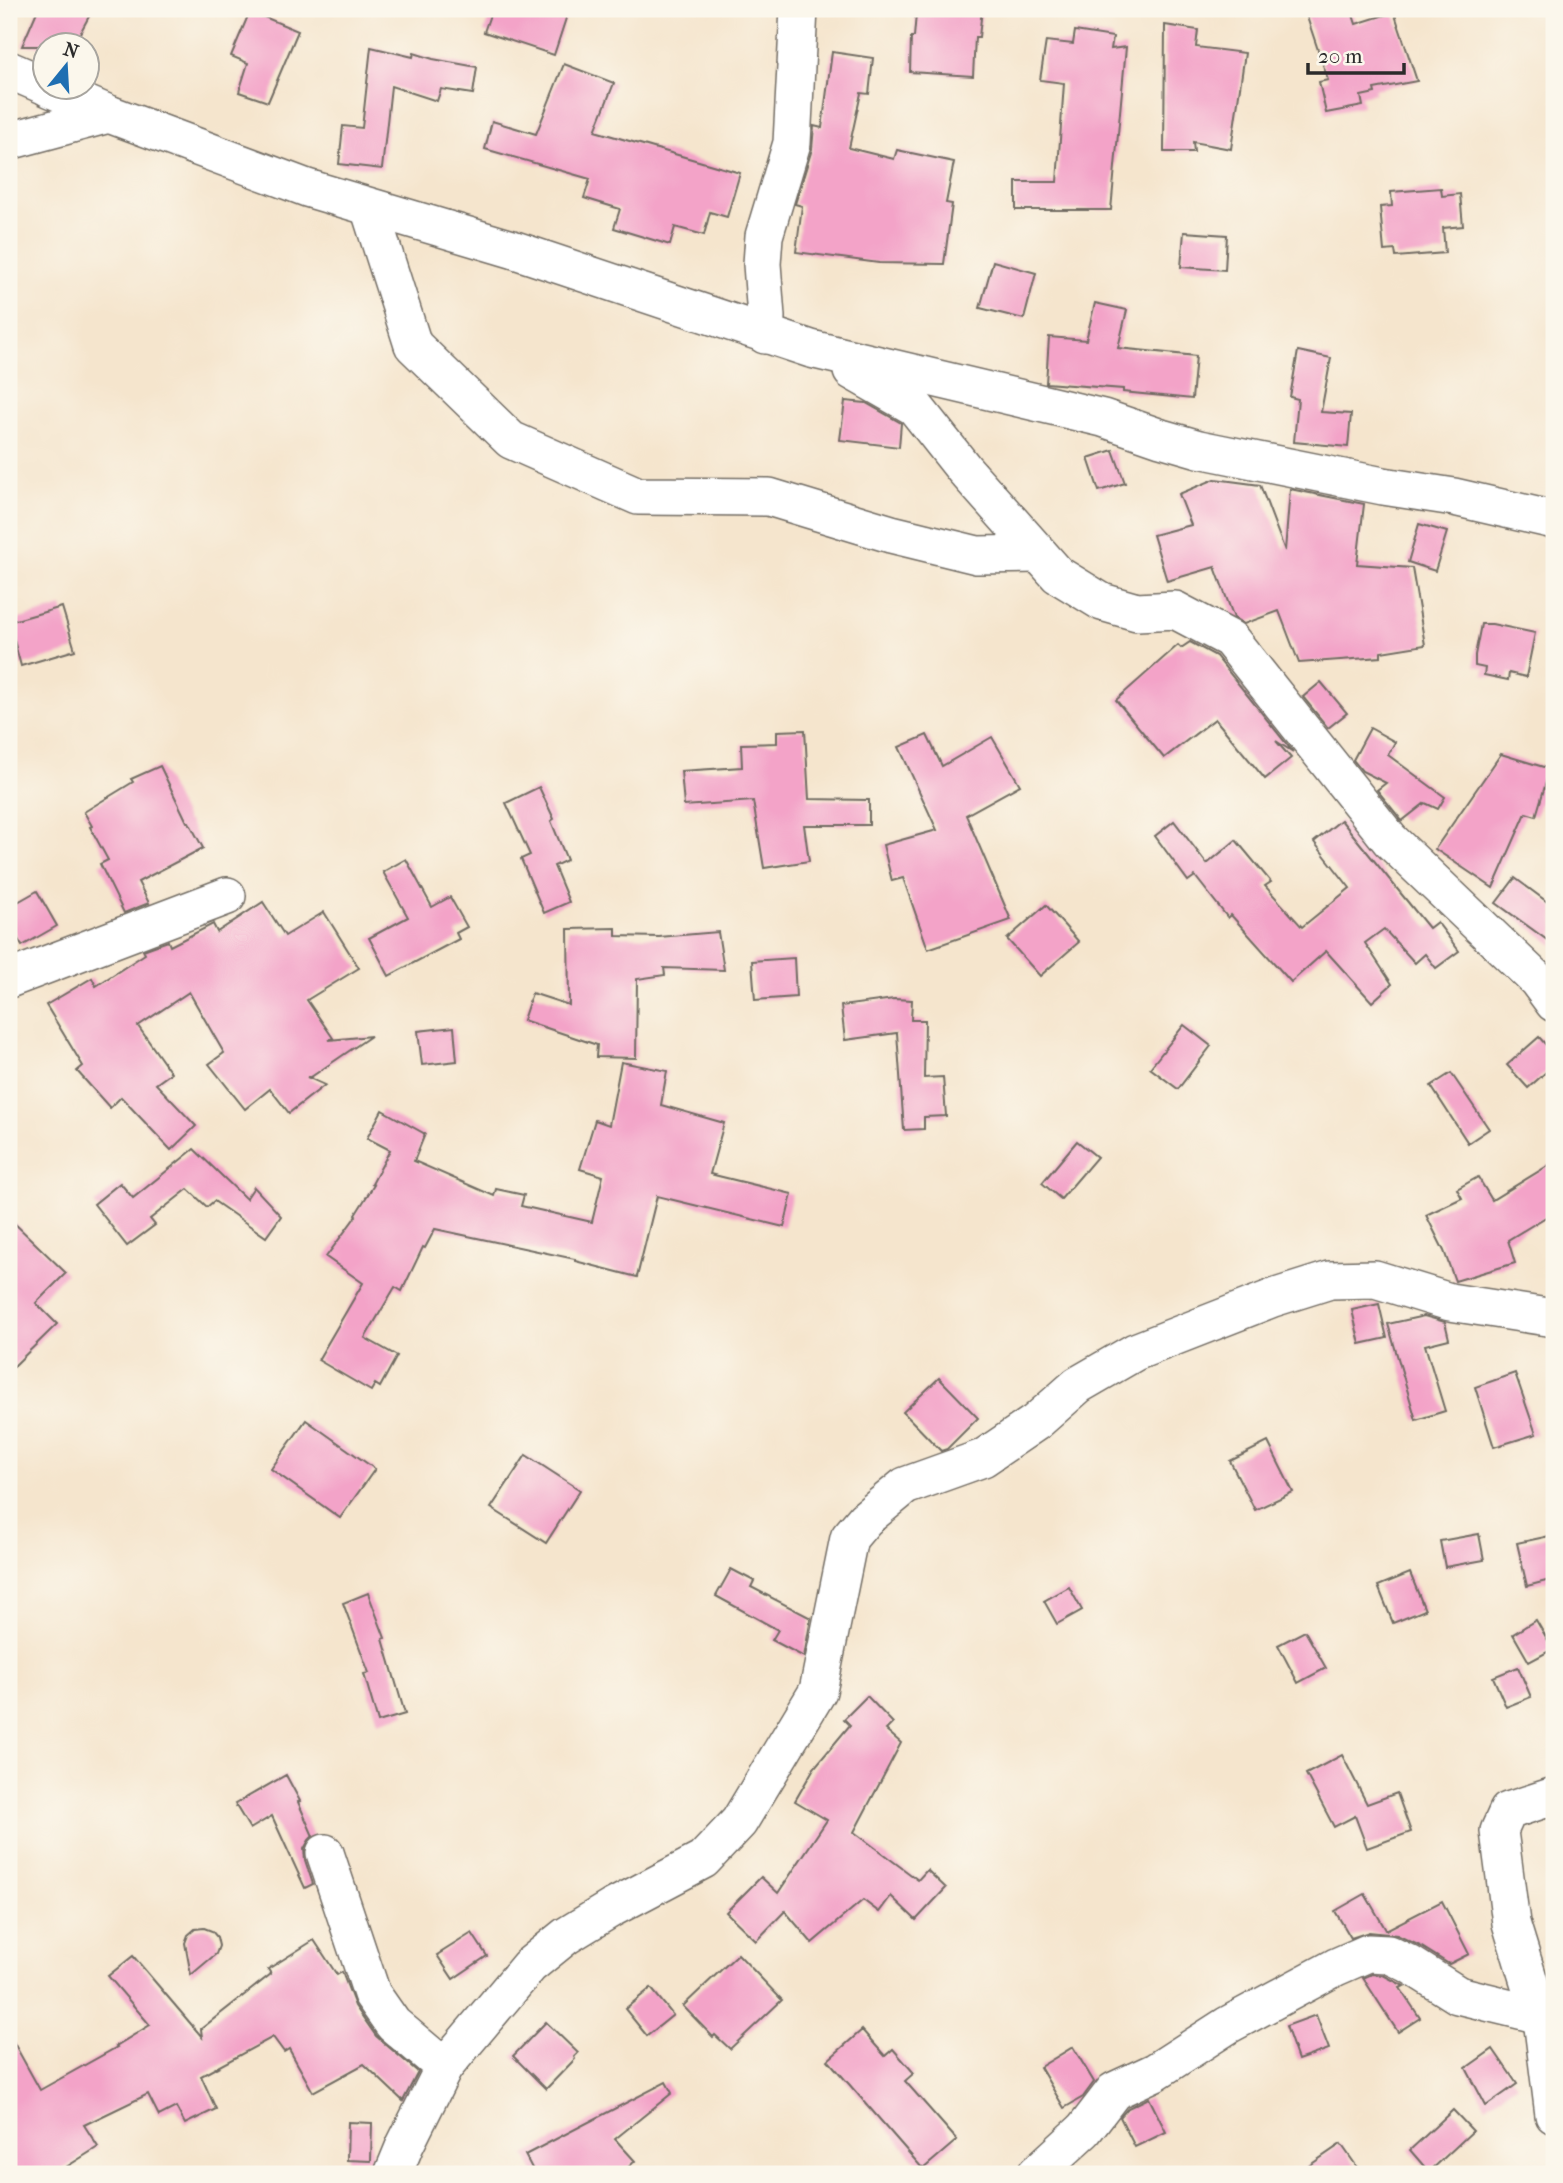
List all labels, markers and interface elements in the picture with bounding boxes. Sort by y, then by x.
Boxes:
north arrow [32,32,102,102]
scale bar [1308,32,1404,76]
text: N [61,38,82,64]
text: 20 m [1318,44,1363,68]

